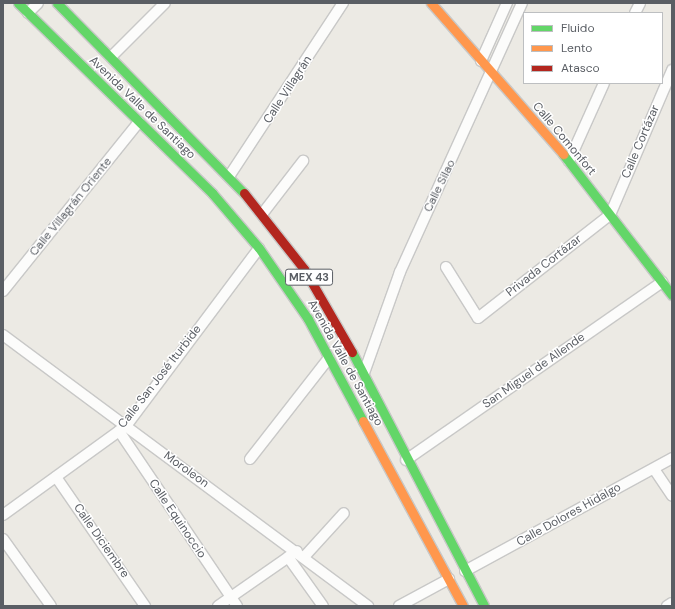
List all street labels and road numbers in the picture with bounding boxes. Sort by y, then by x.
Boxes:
street label: Avenida Valle de Santiago [86,53,198,163]
street label: Calle Villagrán [261,53,315,127]
street label: Calle Comonfort [529,100,599,178]
street label: Calle Cortázar [619,103,663,181]
street label: Calle Villagrán Oriente [27,155,115,259]
street label: Calle Silao [421,157,459,215]
street label: Privada Cortázar [503,232,585,300]
road number: MEX 43 [285,268,333,286]
street label: Avenida Valle de Santiago [304,297,386,429]
street label: Calle San José Iturbide [115,323,205,431]
street label: San Miguel de Allende [480,330,588,412]
street label: Moroleon [161,449,211,491]
street label: Calle Equinoccio [145,477,209,561]
street label: Calle Dolores Hidalgo [514,480,624,550]
street label: Calle Diciembre [70,501,132,581]

